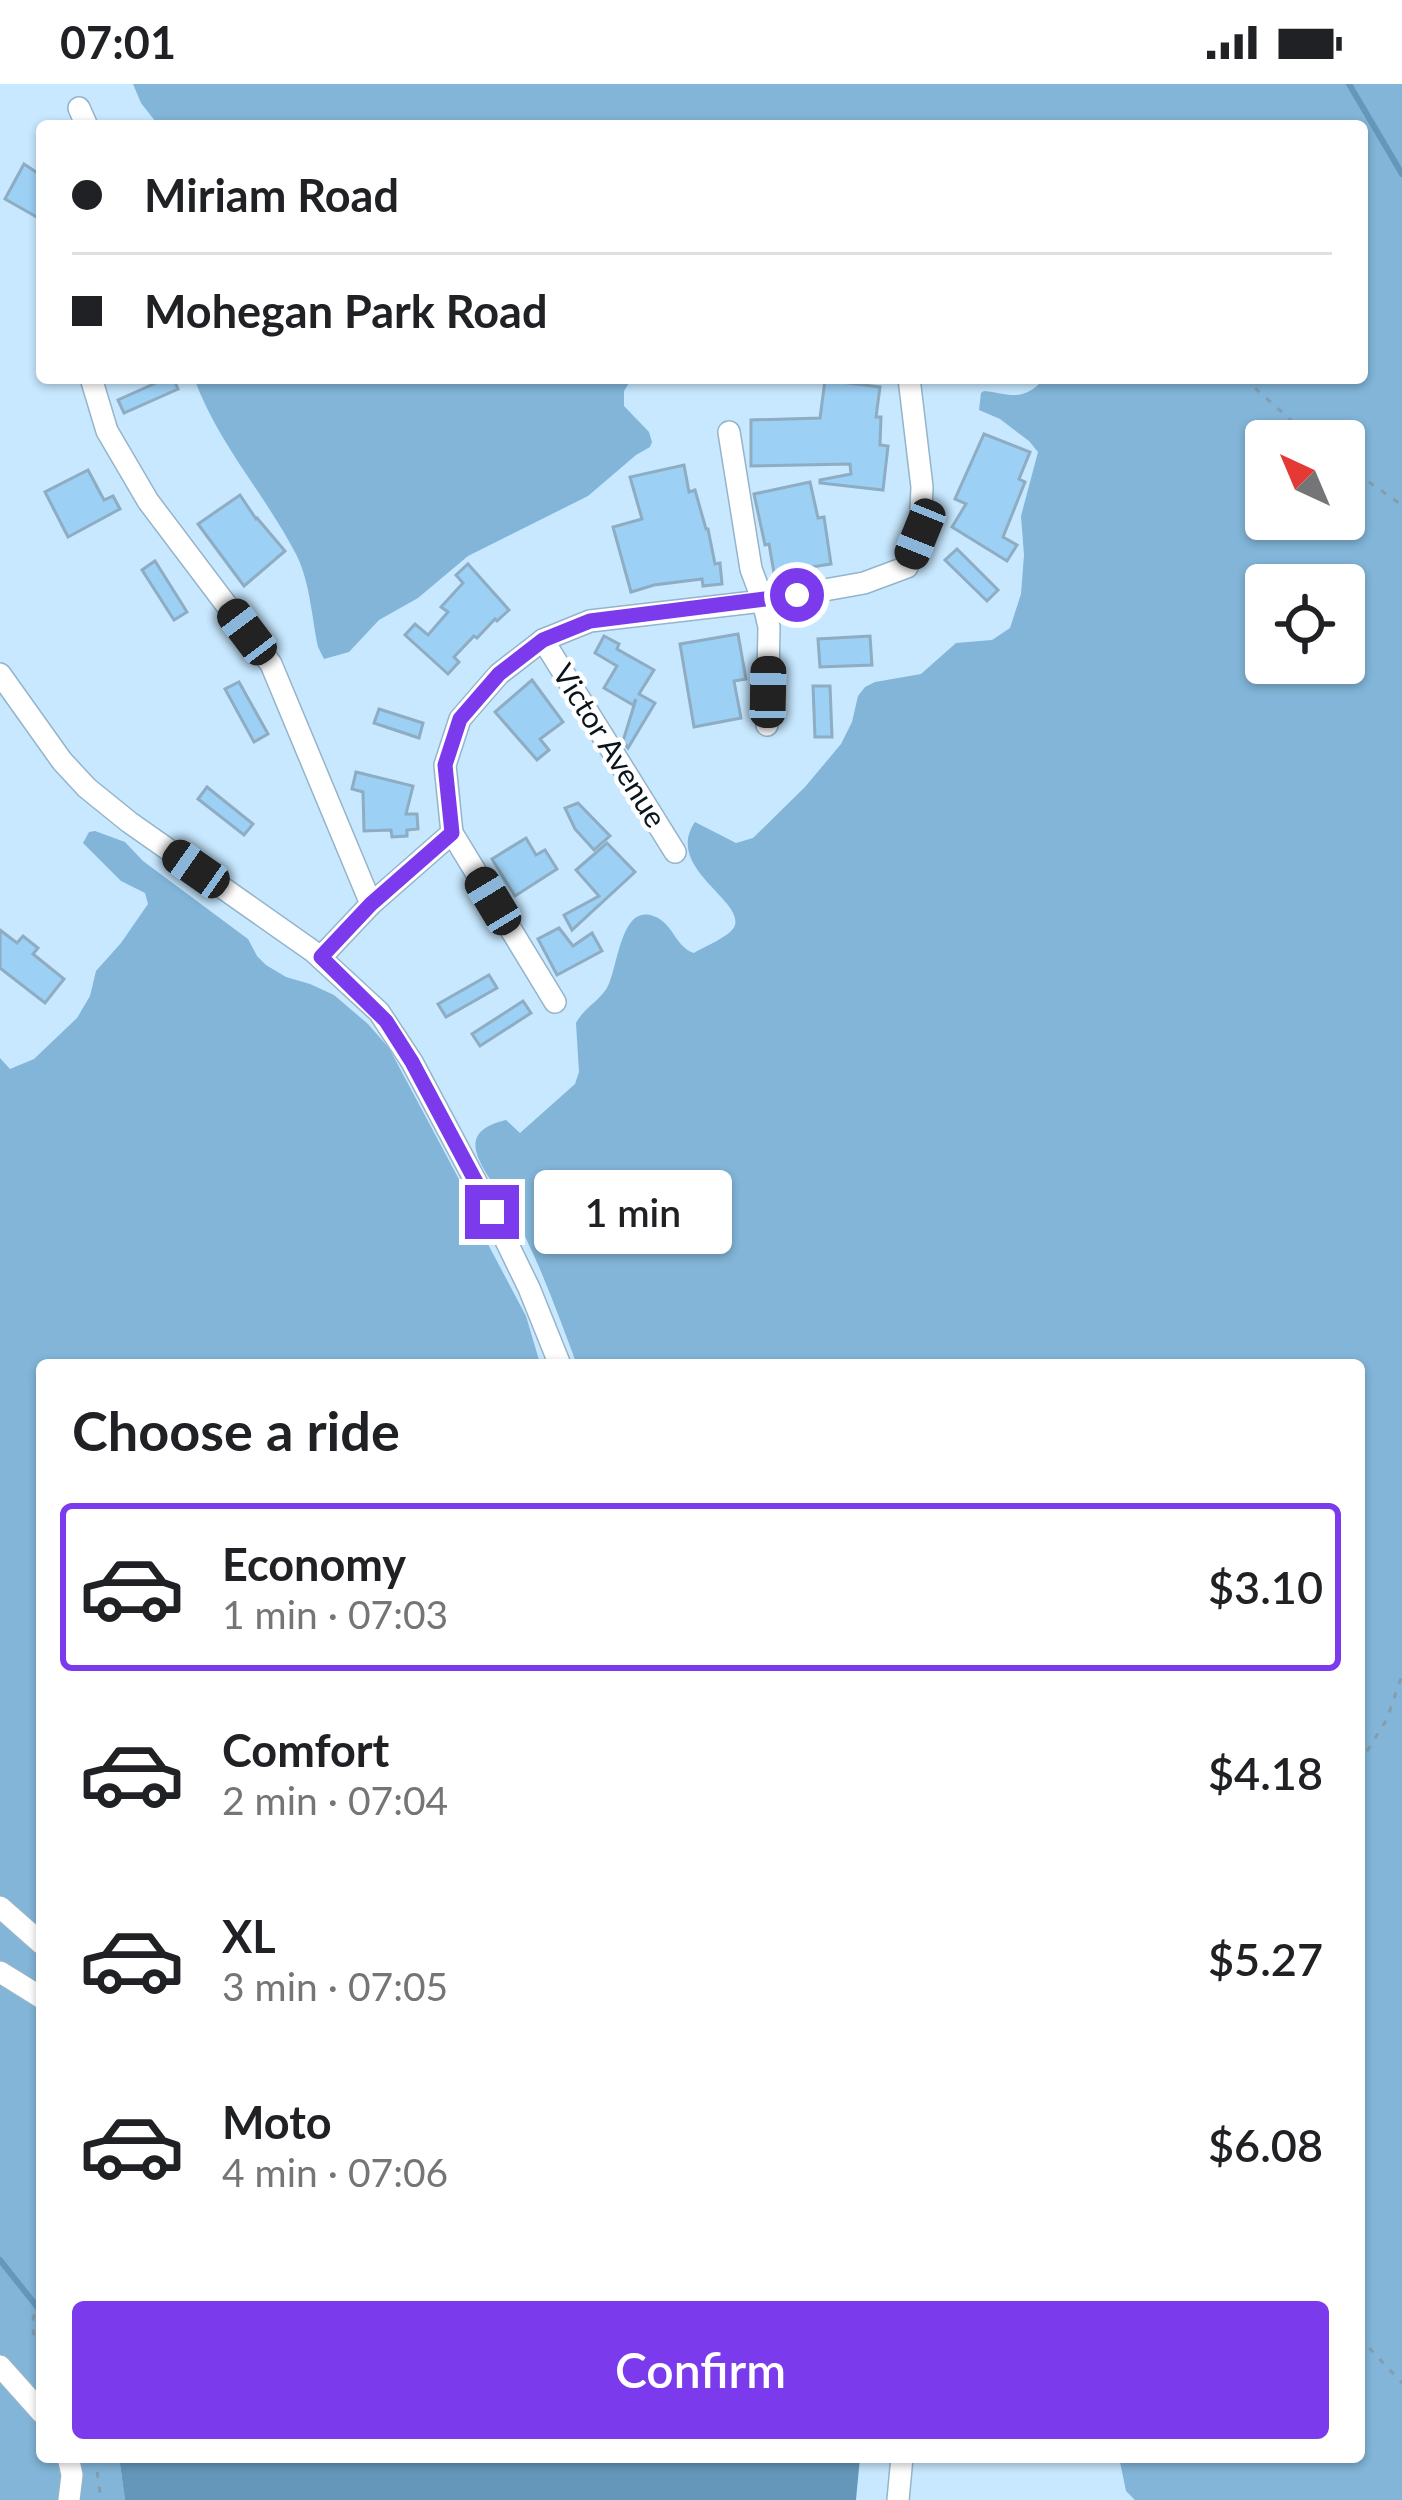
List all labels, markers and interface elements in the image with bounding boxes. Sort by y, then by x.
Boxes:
text: 07:01 [60,15,176,69]
text: Miriam Road [144,168,399,222]
text: Mohegan Park Road [144,284,547,338]
north arrow [1245,420,1365,540]
map controls [1245,420,1365,684]
car [890,494,950,574]
button: locate [1245,564,1365,684]
route start [770,568,824,622]
car [211,592,283,672]
car [749,656,787,728]
street label: Victor Avenue [546,657,675,833]
car [156,834,236,904]
car [459,861,527,941]
callout: 1 min [534,1170,732,1254]
route end [465,1185,519,1239]
text: 1 min [585,1189,681,1235]
text: Choose a ride [72,1398,400,1463]
icon: car [78,1533,186,1641]
text: Economy [222,1537,406,1591]
text: $3.10 [1208,1560,1323,1614]
text: 1 min · 07:03 [222,1591,448,1637]
icon: car [78,1719,186,1827]
text: Comfort [222,1723,389,1777]
text: $4.18 [1208,1746,1323,1800]
text: 2 min · 07:04 [222,1777,448,1823]
icon: car [78,1905,186,2013]
text: XL [222,1909,276,1963]
text: $5.27 [1208,1932,1323,1986]
text: 3 min · 07:05 [222,1963,448,2009]
icon: car [78,2091,186,2199]
text: Moto [222,2095,332,2149]
text: $6.08 [1208,2118,1323,2172]
text: 4 min · 07:06 [222,2149,448,2195]
button: Confirm [72,2301,1329,2439]

